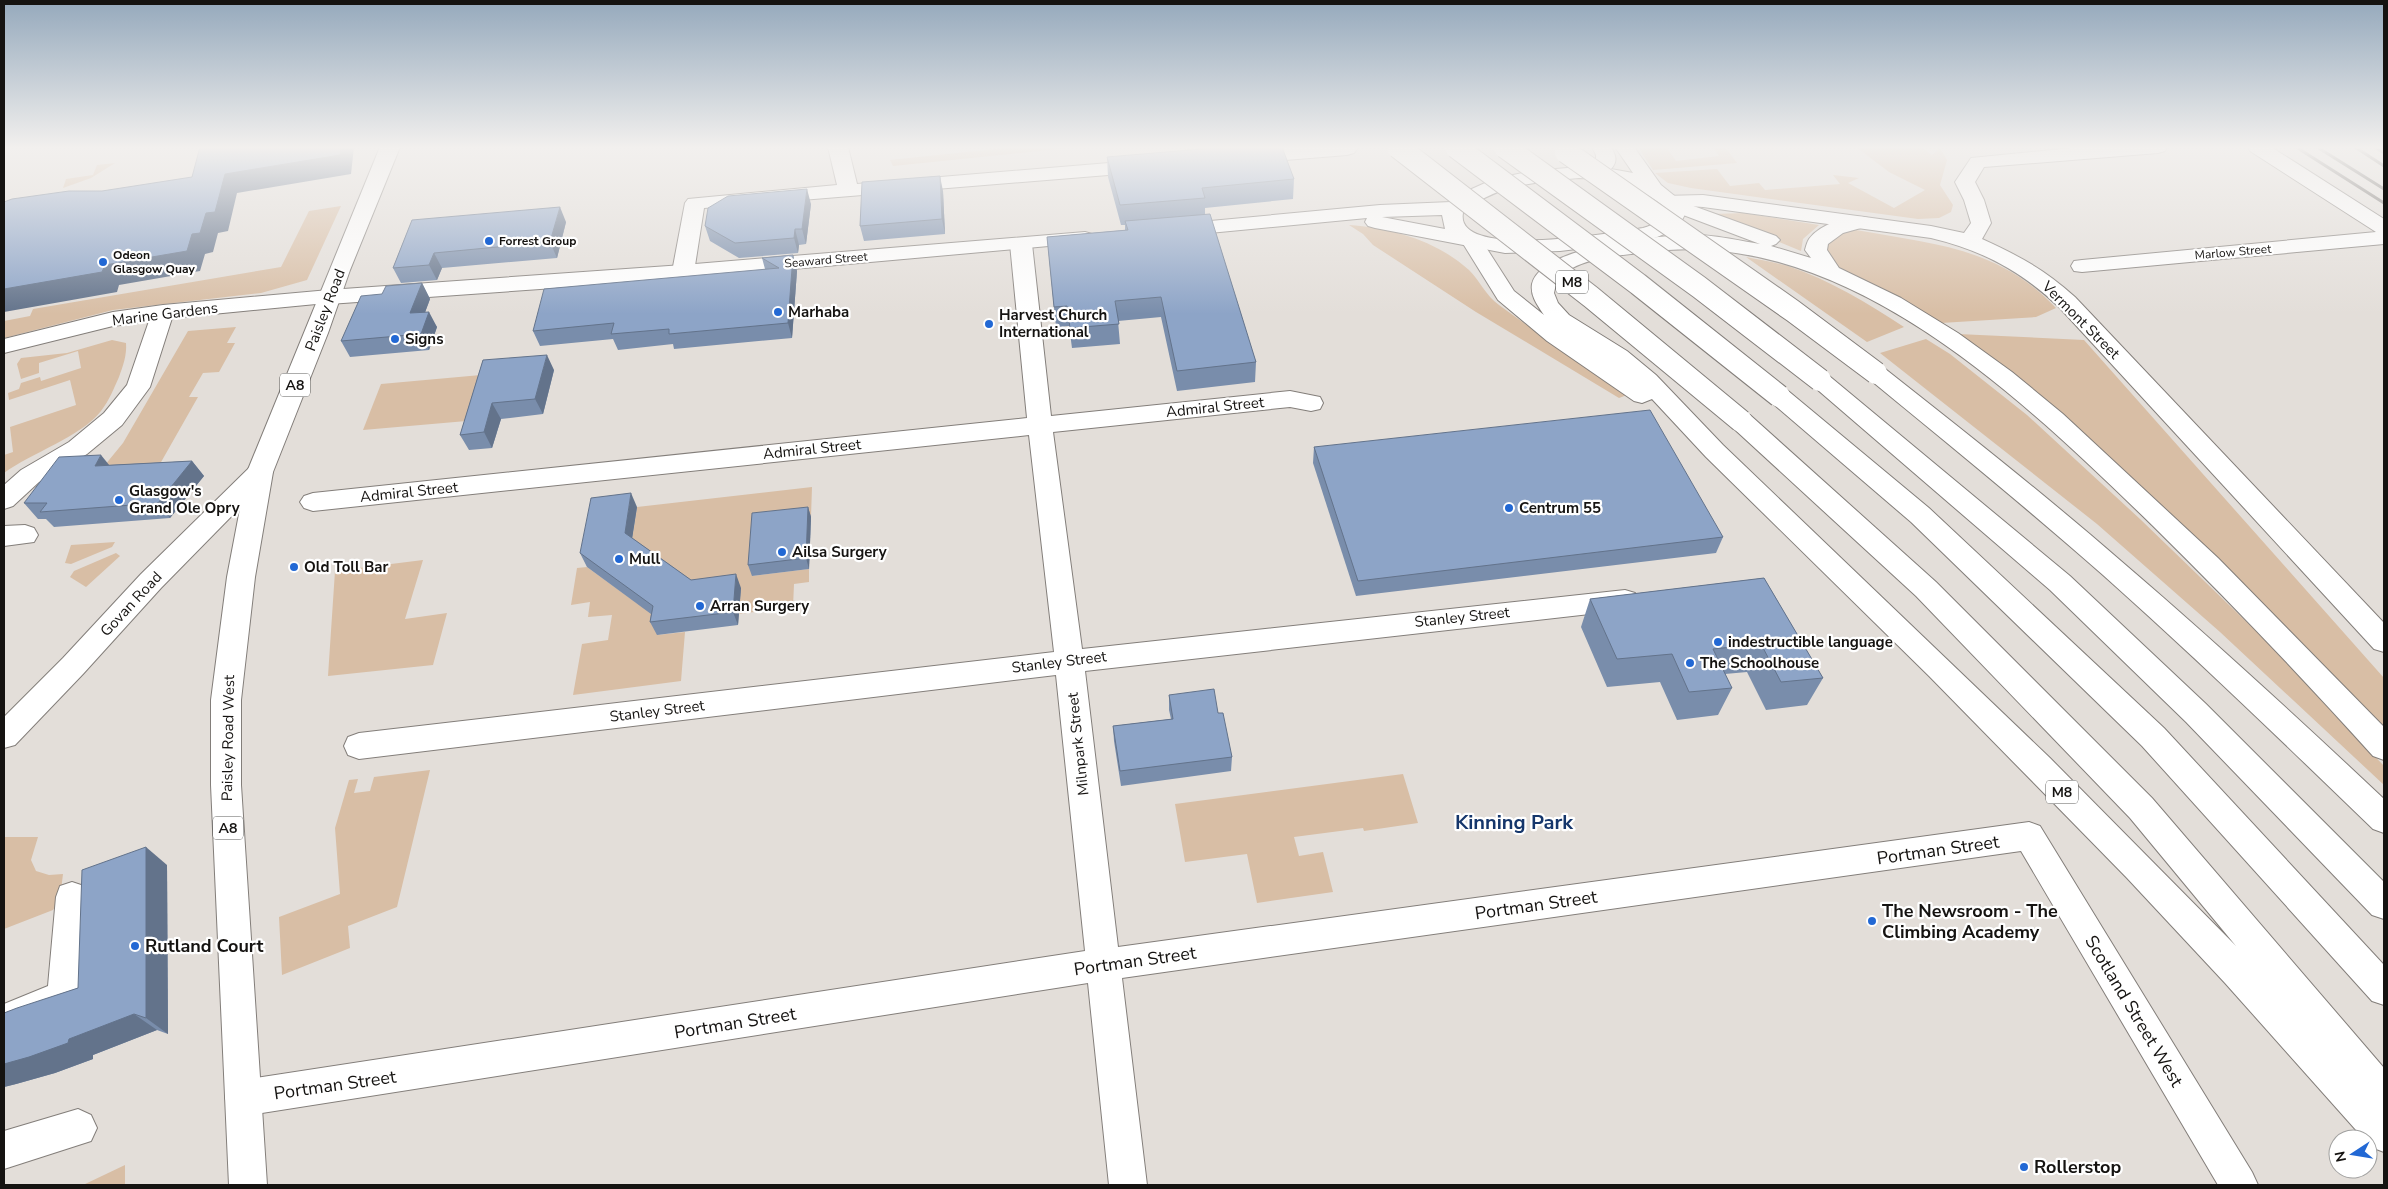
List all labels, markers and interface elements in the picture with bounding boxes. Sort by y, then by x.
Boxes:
place label: Forrest Group [499,233,576,249]
marker: Forrest Group [483,235,495,247]
street label: Marlow Street [2194,241,2273,263]
place label: Odeon Glasgow Quay [113,247,195,277]
street label: Seaward Street [784,248,869,272]
marker: Odeon Glasgow Quay [97,256,109,268]
street label: Paisley Road [300,266,350,354]
road number: M8 [1556,270,1588,294]
street label: Vermont Street [2037,276,2125,364]
street label: Marine Gardens [111,298,219,330]
place label: Marhaba [788,302,849,322]
place label: Harvest Church International [999,305,1107,342]
marker: Marhaba [772,306,784,318]
marker: Harvest Church International [983,318,995,330]
place label: Signs [405,329,443,349]
marker: Signs [389,333,401,345]
road number: A8 [280,374,310,396]
street label: Admiral Street [1165,392,1266,422]
street label: Admiral Street [762,434,863,464]
street label: Admiral Street [359,477,460,507]
place label: Glasgow's Grand Ole Opry [129,481,240,518]
marker: Glasgow's Grand Ole Opry [113,494,125,506]
place label: Centrum 55 [1519,498,1601,518]
marker: Centrum 55 [1503,502,1515,514]
place label: Ailsa Surgery [792,542,887,562]
marker: Ailsa Surgery [776,546,788,558]
place label: Mull [629,549,660,569]
marker: Mull [613,553,625,565]
place label: Old Toll Bar [304,557,388,577]
marker: Old Toll Bar [288,561,300,573]
street label: Govan Road [96,567,166,641]
place label: Arran Surgery [710,596,809,616]
marker: Arran Surgery [694,600,706,612]
street label: Stanley Street [1413,602,1511,632]
place label: indestructible language [1728,632,1893,652]
marker: indestructible language [1712,636,1724,648]
street label: Stanley Street [1010,646,1108,678]
place label: The Schoolhouse [1700,653,1819,673]
marker: The Schoolhouse [1684,657,1696,669]
street label: Paisley Road West [217,674,239,801]
street label: Milnpark Street [1063,691,1093,797]
street label: Stanley Street [608,695,706,727]
road number: M8 [2046,780,2078,804]
district label: Kinning Park [1455,809,1574,836]
road number: A8 [213,816,243,840]
street label: Portman Street [1875,829,2001,870]
street label: Portman Street [1473,884,1599,925]
place label: The Newsroom - The Climbing Academy [1882,899,2058,944]
marker: The Newsroom - The Climbing Academy [1866,915,1878,927]
street label: Scotland Street West [2079,931,2189,1092]
place label: Rutland Court [145,934,263,958]
marker: Rutland Court [129,940,141,952]
street label: Portman Street [1072,940,1198,981]
street label: Portman Street [672,1001,798,1044]
street label: Portman Street [272,1064,398,1105]
north arrow [2328,1129,2378,1179]
text: N [2330,1149,2351,1164]
place label: Rollerstop [2034,1155,2121,1179]
marker: Rollerstop [2018,1161,2030,1173]

